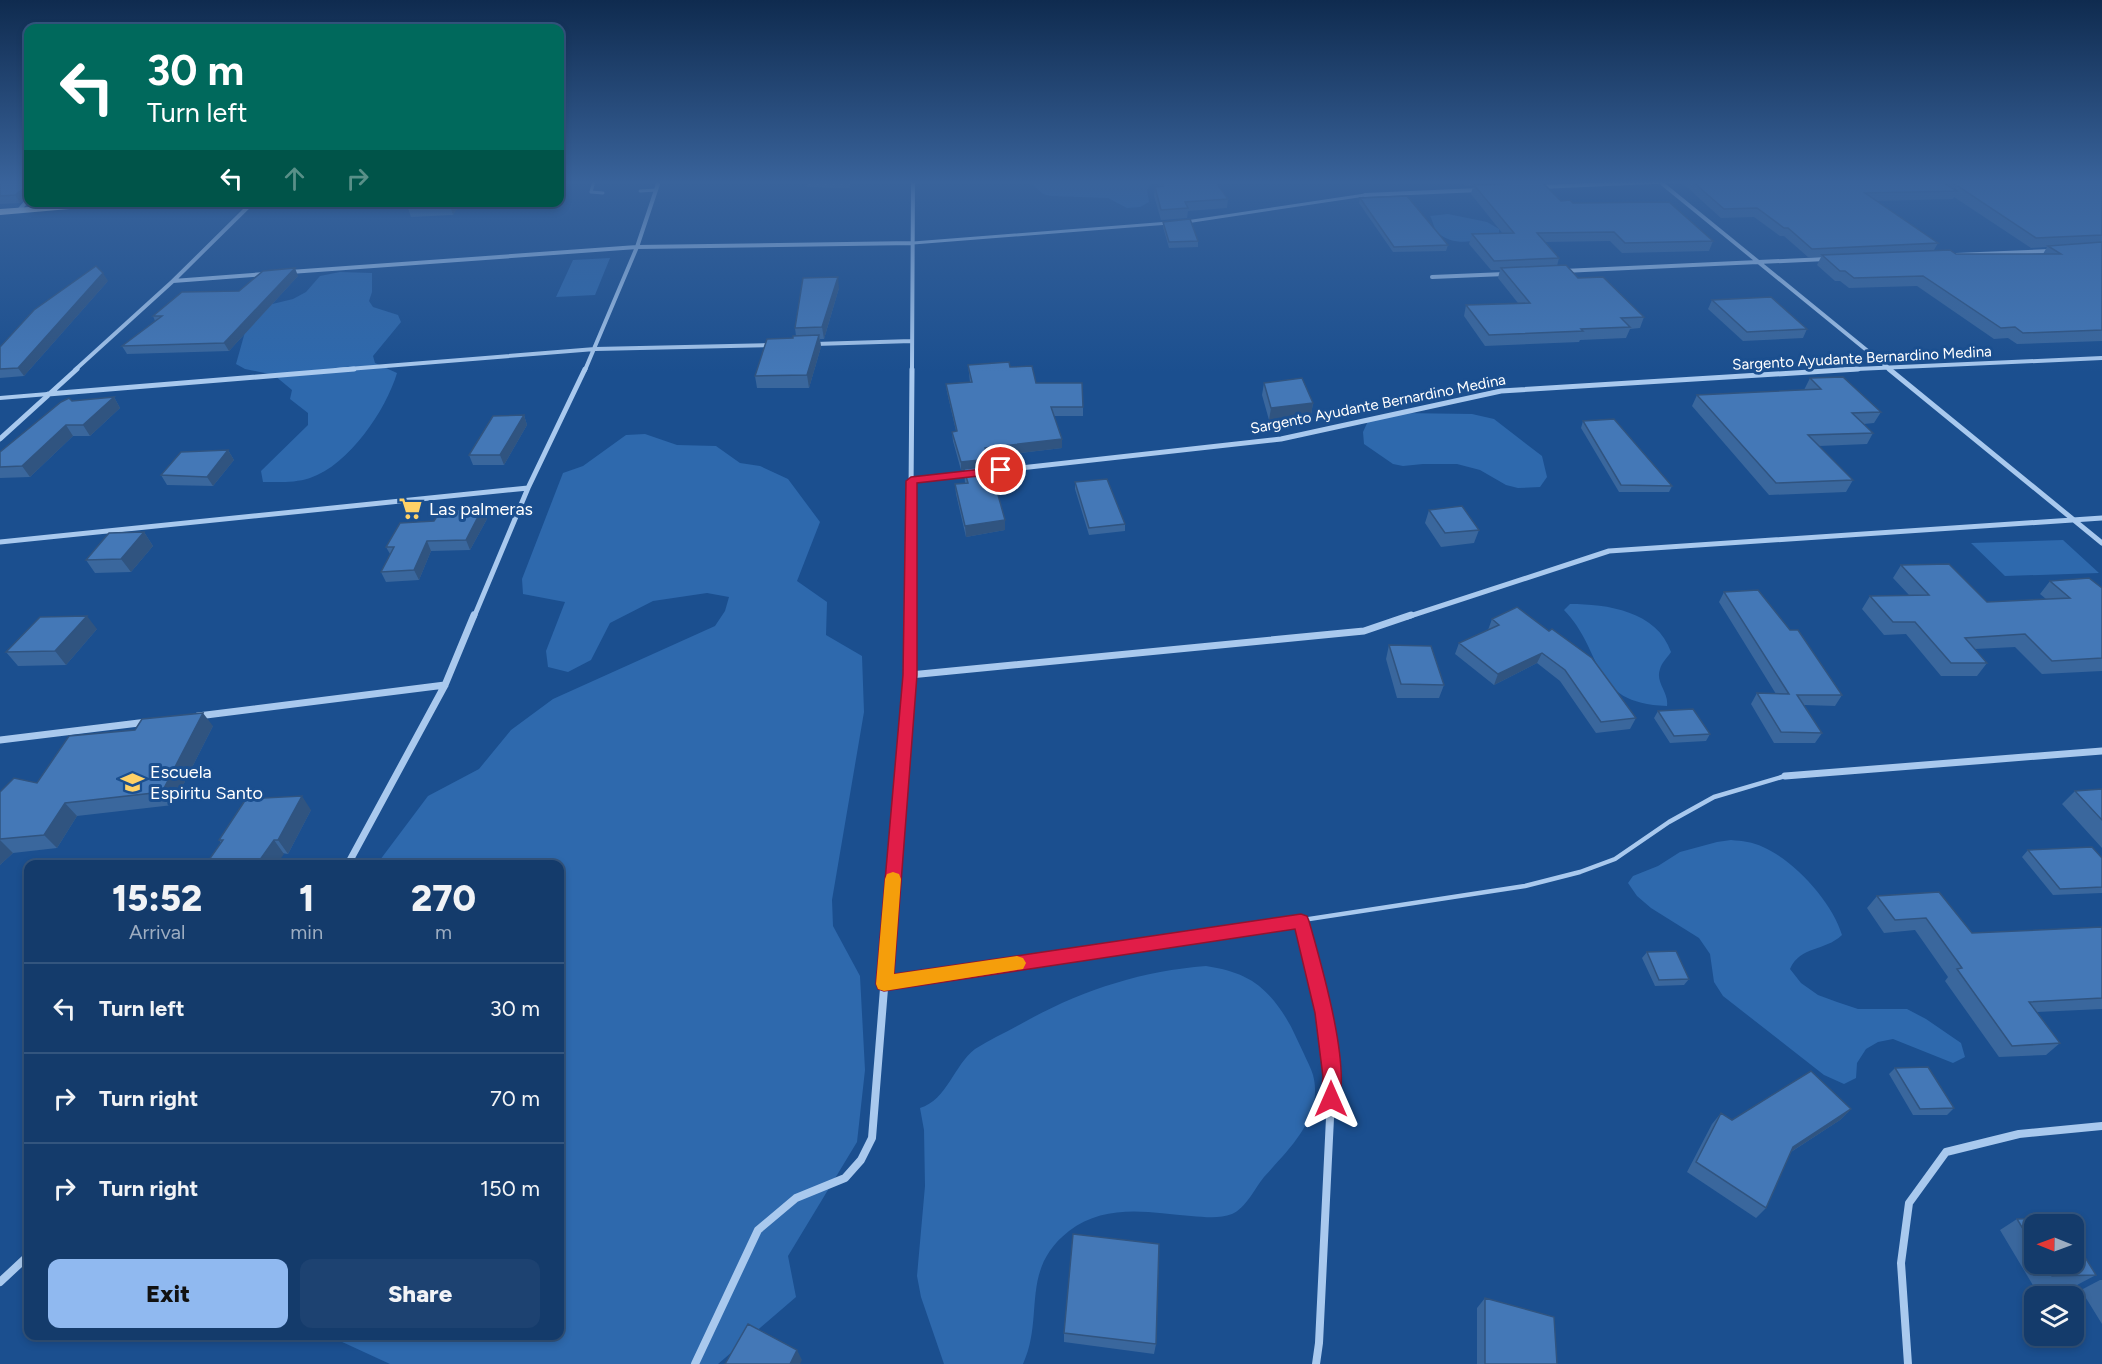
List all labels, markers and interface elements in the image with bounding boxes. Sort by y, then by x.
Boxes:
text: 30 m [147,45,244,96]
icon: left [48,48,126,126]
text: Turn left [147,96,247,129]
icon: left [215,162,248,195]
icon: ahead [278,162,311,195]
icon: right [341,162,374,195]
street label: Sargento Ayudante Bernardino Medina [1732,342,1992,374]
street label: Sargento Ayudante Bernardino Medina [1249,370,1507,438]
pin [975,444,1026,495]
icon: arrive [984,453,1017,486]
supermarket icon: Las palmeras [398,496,424,522]
place label: Las palmeras [429,498,533,520]
place label: Escuela Espiritu Santo [150,761,263,804]
school or university icon: Escuela Espiritu Santo [119,769,145,795]
text: 15:52 [112,877,202,920]
text: 1 [299,877,314,920]
text: 270 [411,877,476,920]
text: Arrival [129,920,185,944]
text: min [290,920,323,944]
text: m [435,920,452,944]
icon: left [48,992,81,1025]
text: Turn left [99,995,185,1022]
text: 30 m [490,995,540,1022]
position arrow [1299,1067,1363,1131]
icon: right [48,1082,81,1115]
text: Turn right [99,1085,198,1112]
text: 70 m [490,1085,540,1112]
icon: right [48,1172,81,1205]
text: Turn right [99,1175,198,1202]
text: 150 m [480,1175,540,1202]
north arrow [2024,1214,2084,1274]
map controls [2024,1214,2084,1346]
button: Exit [48,1259,288,1328]
button: Share [300,1259,540,1328]
button: layers [2024,1286,2084,1346]

